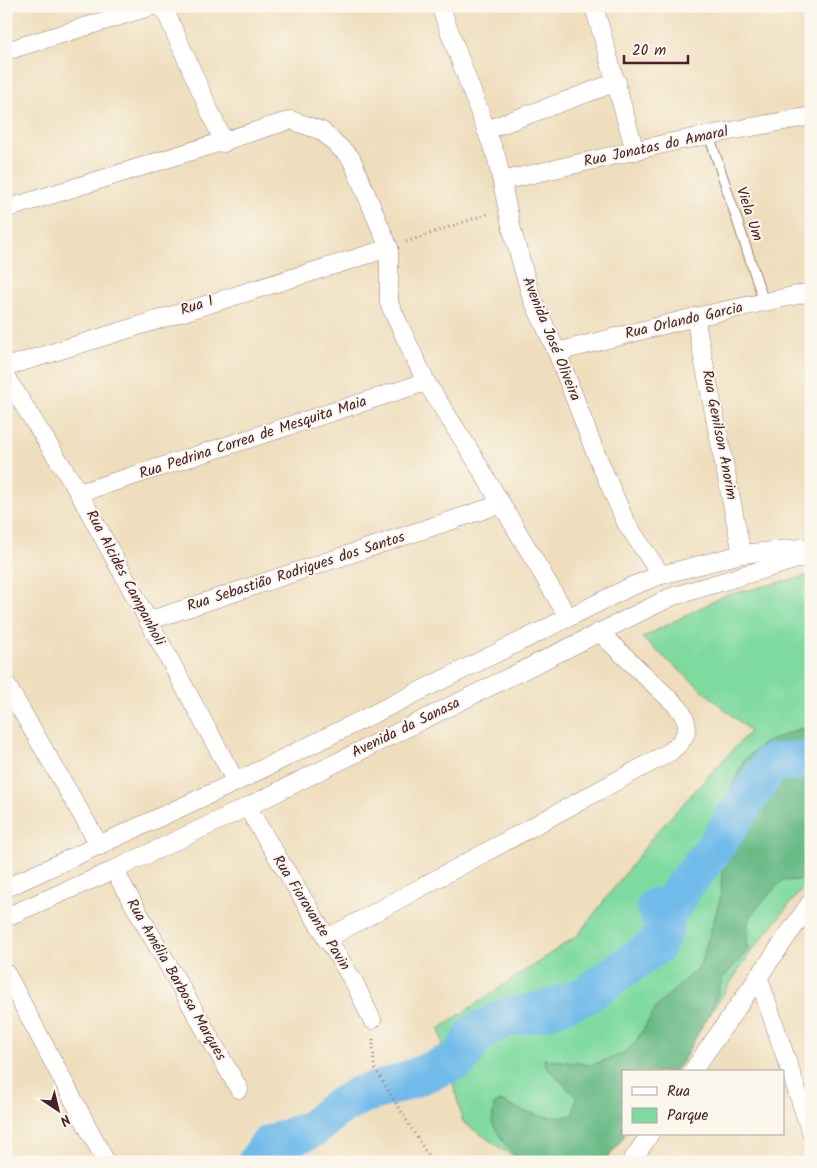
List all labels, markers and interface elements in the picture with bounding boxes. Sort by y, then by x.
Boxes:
scale bar [624,32,688,64]
text: 20 m [632,39,666,63]
street label: Rua Jonatas do Amaral [582,120,731,174]
street label: Viela Um [729,184,769,244]
street label: Avenida José Oliveira [515,273,587,405]
street label: Rua 1 [177,289,217,323]
street label: Rua Orlando Garcia [623,296,745,346]
street label: Rua Genilson Anorim [695,368,743,502]
street label: Rua Pedrina Correa de Mesquita Maia [136,390,370,486]
street label: Rua Alcides Campanholi [79,506,172,652]
street label: Rua Sebastião Rodrigues dos Santos [184,525,409,619]
street label: Avenida da Sanasa [348,691,464,765]
street label: Rua Fioravante Pavin [266,851,356,975]
street label: Rua Amélia Barbosa Marques [120,894,233,1066]
legend [622,1070,784,1136]
text: Rua [667,1080,690,1104]
north arrow [32,1086,82,1136]
text: Parque [667,1104,708,1128]
text: N [55,1108,75,1131]

